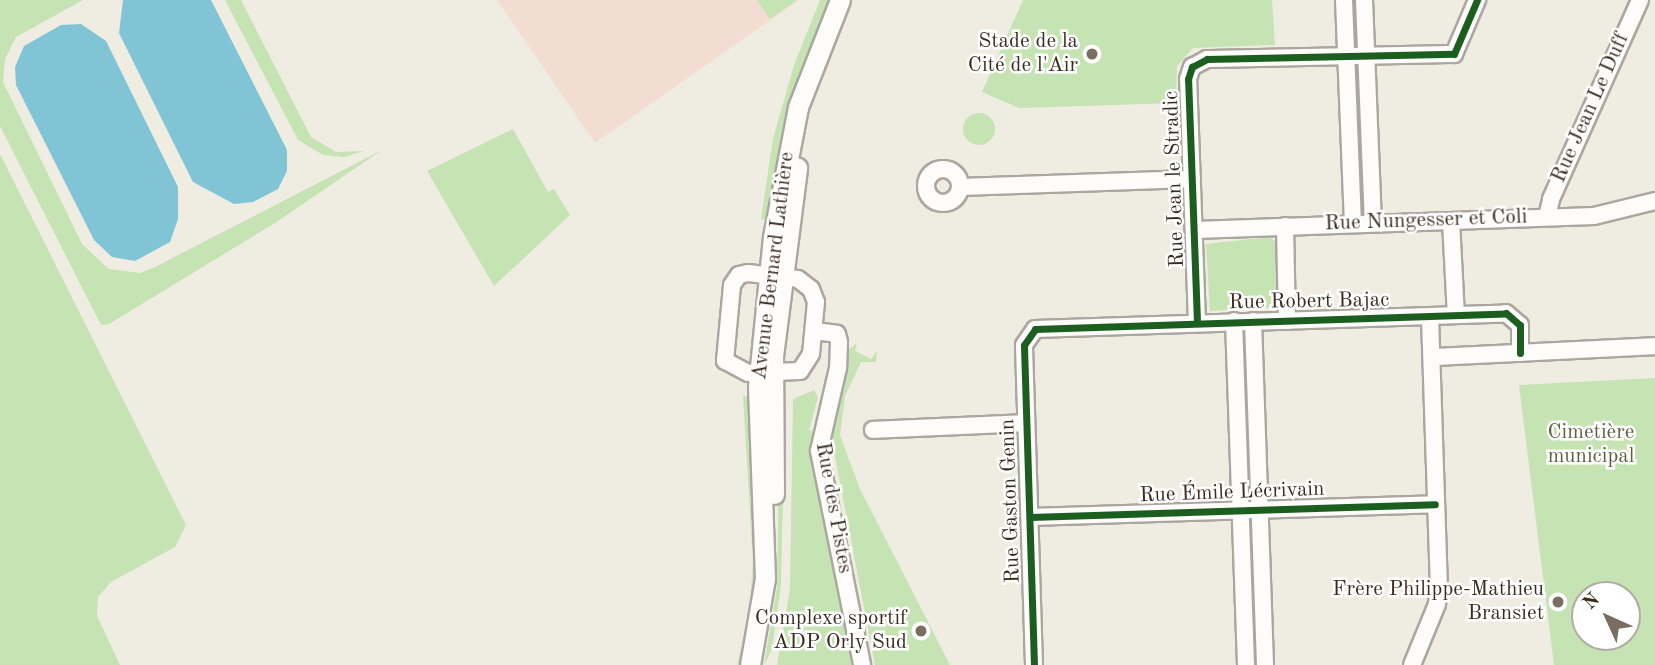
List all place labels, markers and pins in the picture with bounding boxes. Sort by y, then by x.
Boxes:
place label: Stade de la Cité de l'Air [968,29,1078,79]
marker: Stade de la Cité de l'Air [1084,46,1100,62]
place label: Frère Philippe-Mathieu Bransiet [1332,577,1544,627]
marker: Frère Philippe-Mathieu Bransiet [1550,594,1566,610]
place label: Complexe sportif ADP Orly Sud [755,606,907,656]
marker: Complexe sportif ADP Orly Sud [913,623,929,639]

